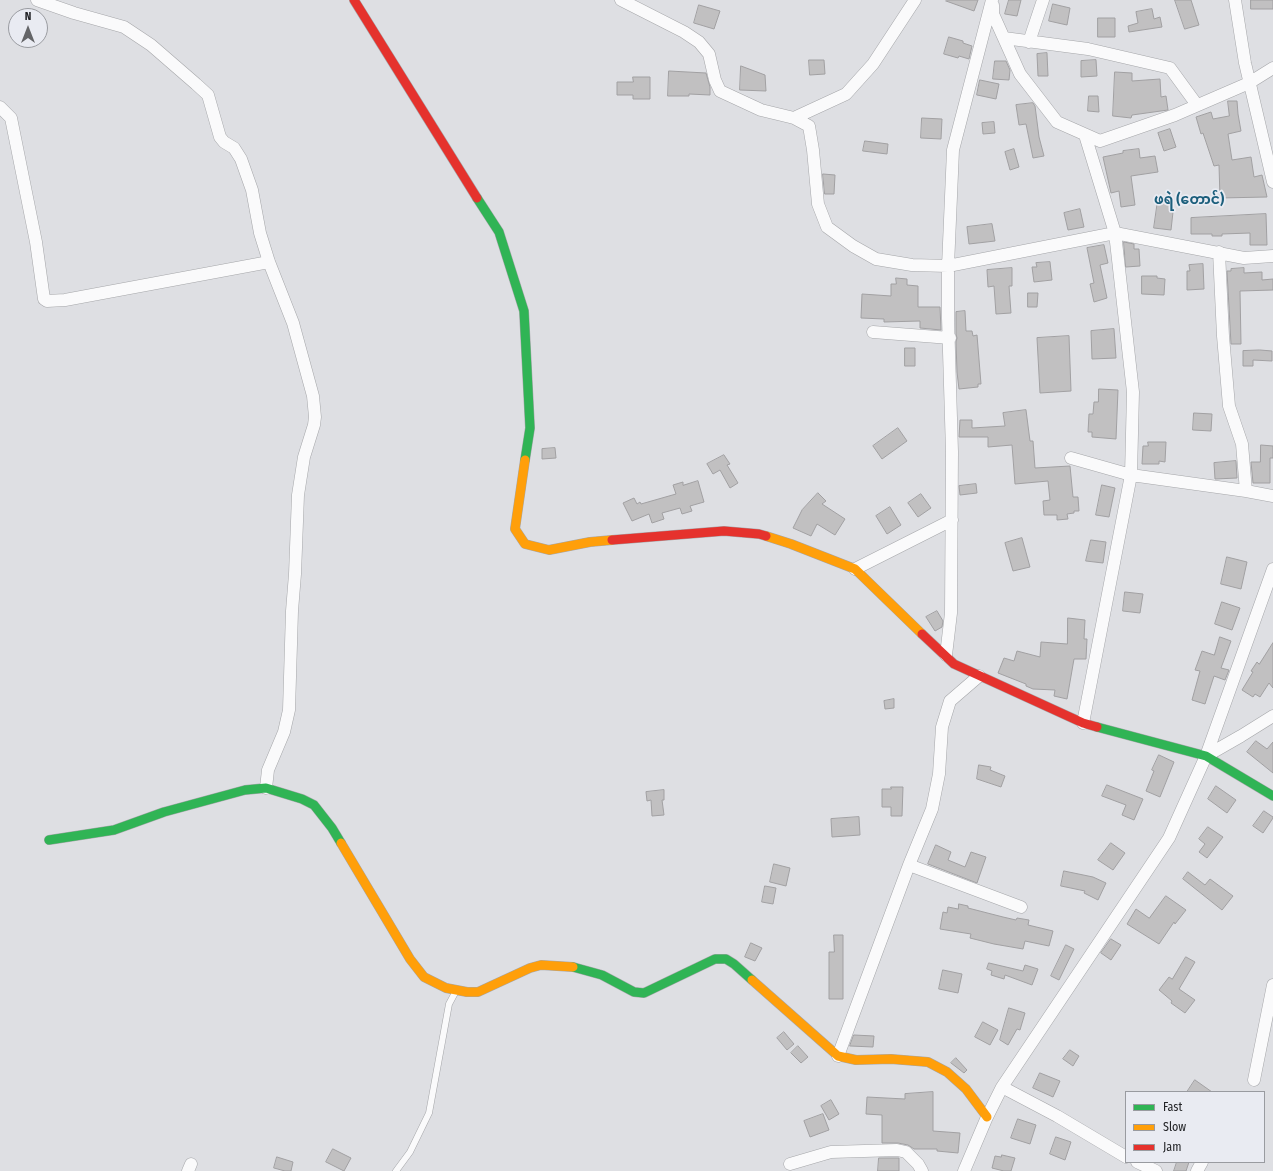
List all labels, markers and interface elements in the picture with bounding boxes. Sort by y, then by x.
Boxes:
north arrow [8,8,48,48]
text: N [25,10,31,23]
district label: ဖရဲ (တောင်) [1154,192,1224,208]
legend [1125,1091,1265,1163]
text: Fast [1163,1100,1182,1114]
text: Slow [1163,1120,1186,1134]
text: Jam [1163,1140,1181,1154]

